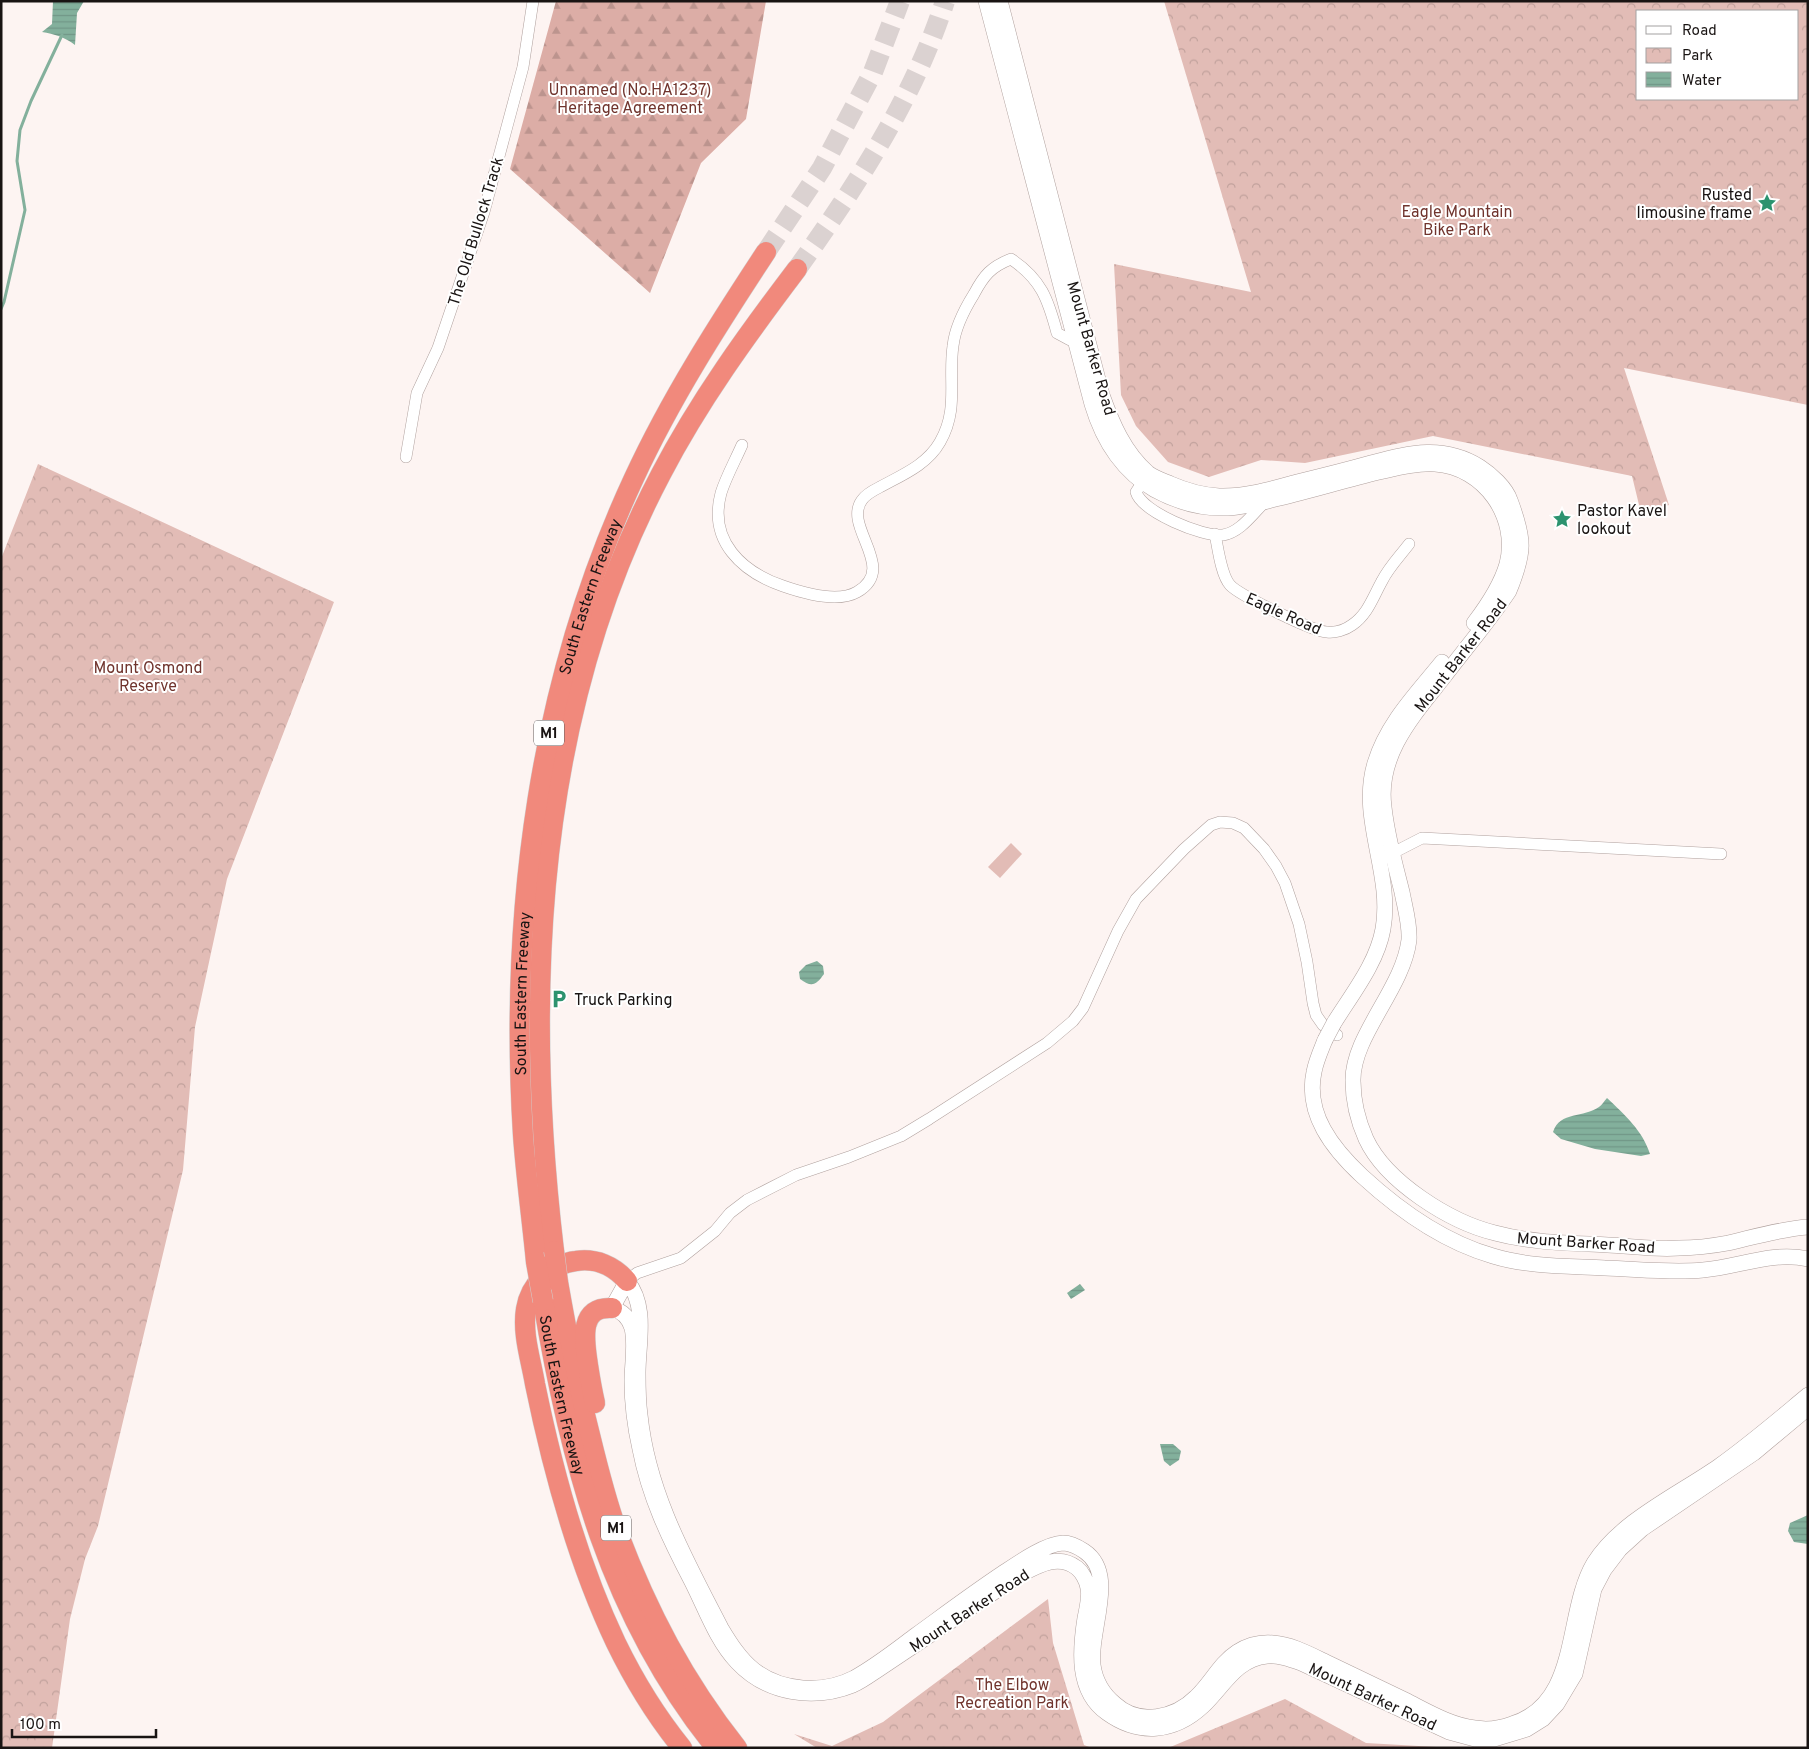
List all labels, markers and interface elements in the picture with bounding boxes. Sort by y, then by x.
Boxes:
legend [1636,10,1799,100]
text: Road [1682,22,1717,41]
text: Park [1682,47,1713,66]
text: Water [1682,72,1722,91]
park label: Unnamed (No.HA1237) Heritage Agreement [548,81,712,119]
street label: The Old Bullock Track [445,154,509,309]
place label: Rusted limousine frame [1637,186,1752,224]
place icon: Rusted limousine frame [1756,192,1778,214]
park label: Eagle Mountain Bike Park [1402,203,1512,241]
street label: Mount Barker Road [1061,279,1119,418]
place label: Pastor Kavel lookout [1577,502,1667,540]
place icon: Pastor Kavel lookout [1551,508,1573,530]
street label: South Eastern Freeway [556,516,627,677]
street label: Eagle Road [1242,589,1324,640]
street label: Mount Barker Road [1411,595,1512,717]
park label: Mount Osmond Reserve [93,659,203,697]
road number: M1 [534,720,564,746]
street label: South Eastern Freeway [512,911,536,1076]
parking icon: Truck Parking [548,988,570,1010]
place label: Truck Parking [574,991,673,1011]
street label: Mount Barker Road [1516,1229,1656,1259]
street label: South Eastern Freeway [534,1314,588,1478]
road number: M1 [601,1516,631,1540]
street label: Mount Barker Road [906,1566,1034,1658]
street label: Mount Barker Road [1305,1659,1439,1736]
park label: The Elbow Recreation Park [955,1676,1069,1714]
scale bar [12,1706,156,1738]
text: 100 m [20,1716,61,1735]

